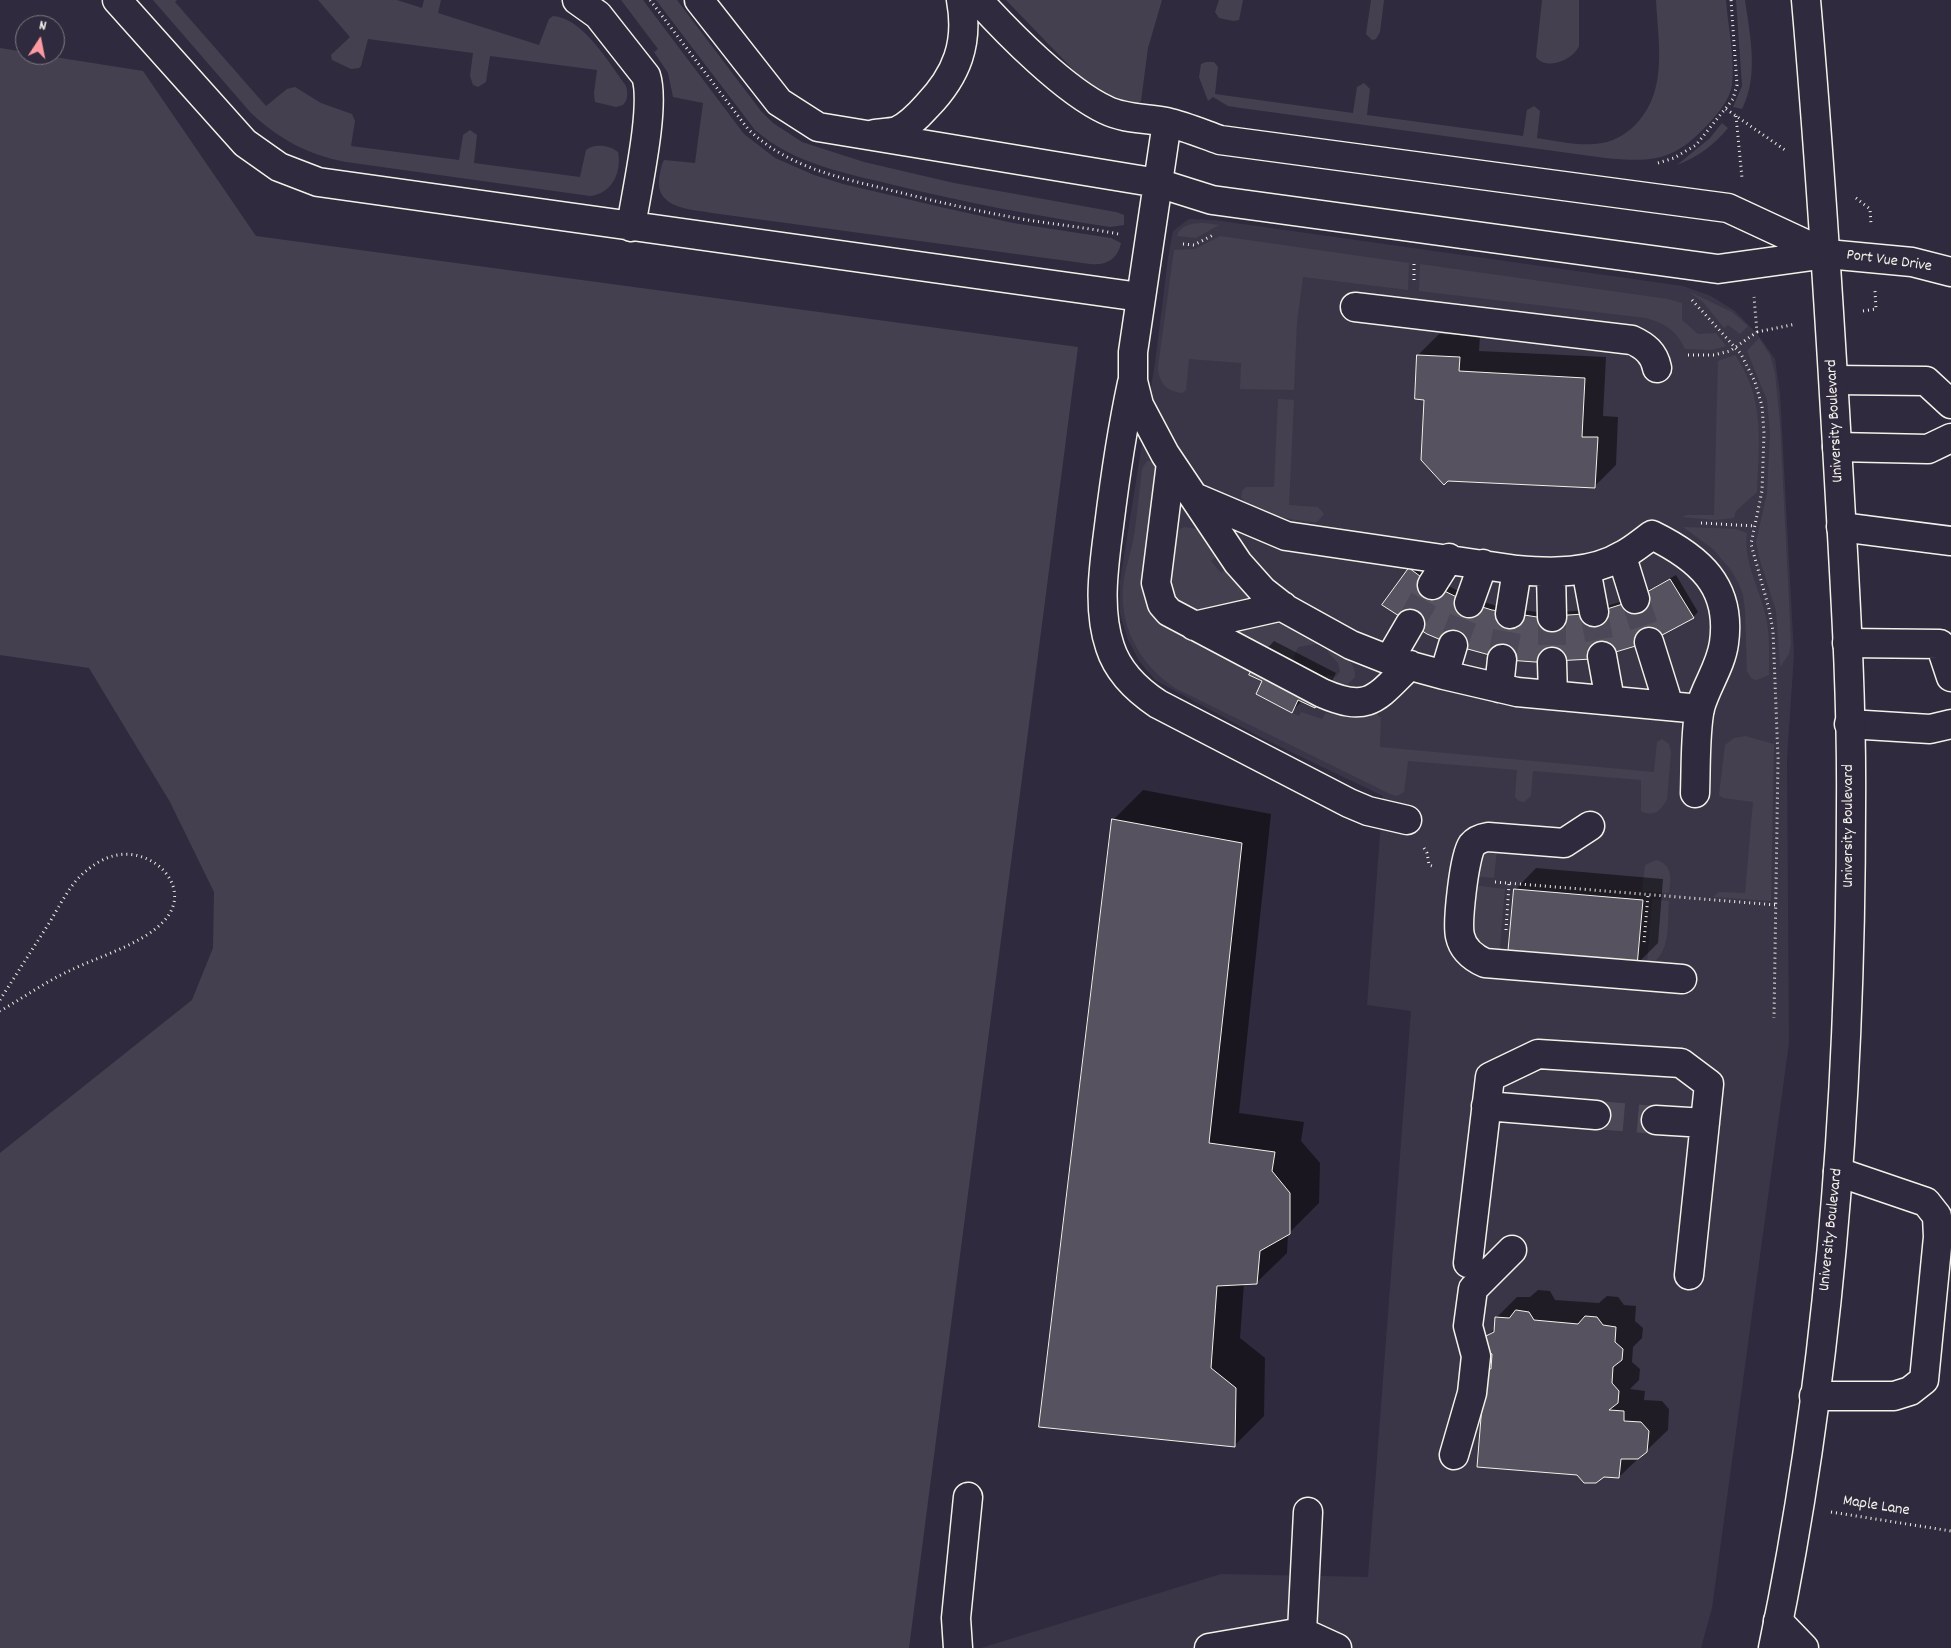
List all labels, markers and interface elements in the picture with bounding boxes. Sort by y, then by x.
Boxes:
north arrow [15,15,65,65]
text: N [37,16,48,37]
street label: Port Vue Drive [1845,247,1933,277]
street label: University Boulevard [1823,359,1849,483]
street label: University Boulevard [1840,764,1860,888]
street label: University Boulevard [1816,1168,1848,1292]
street label: Maple Lane [1841,1492,1911,1522]

